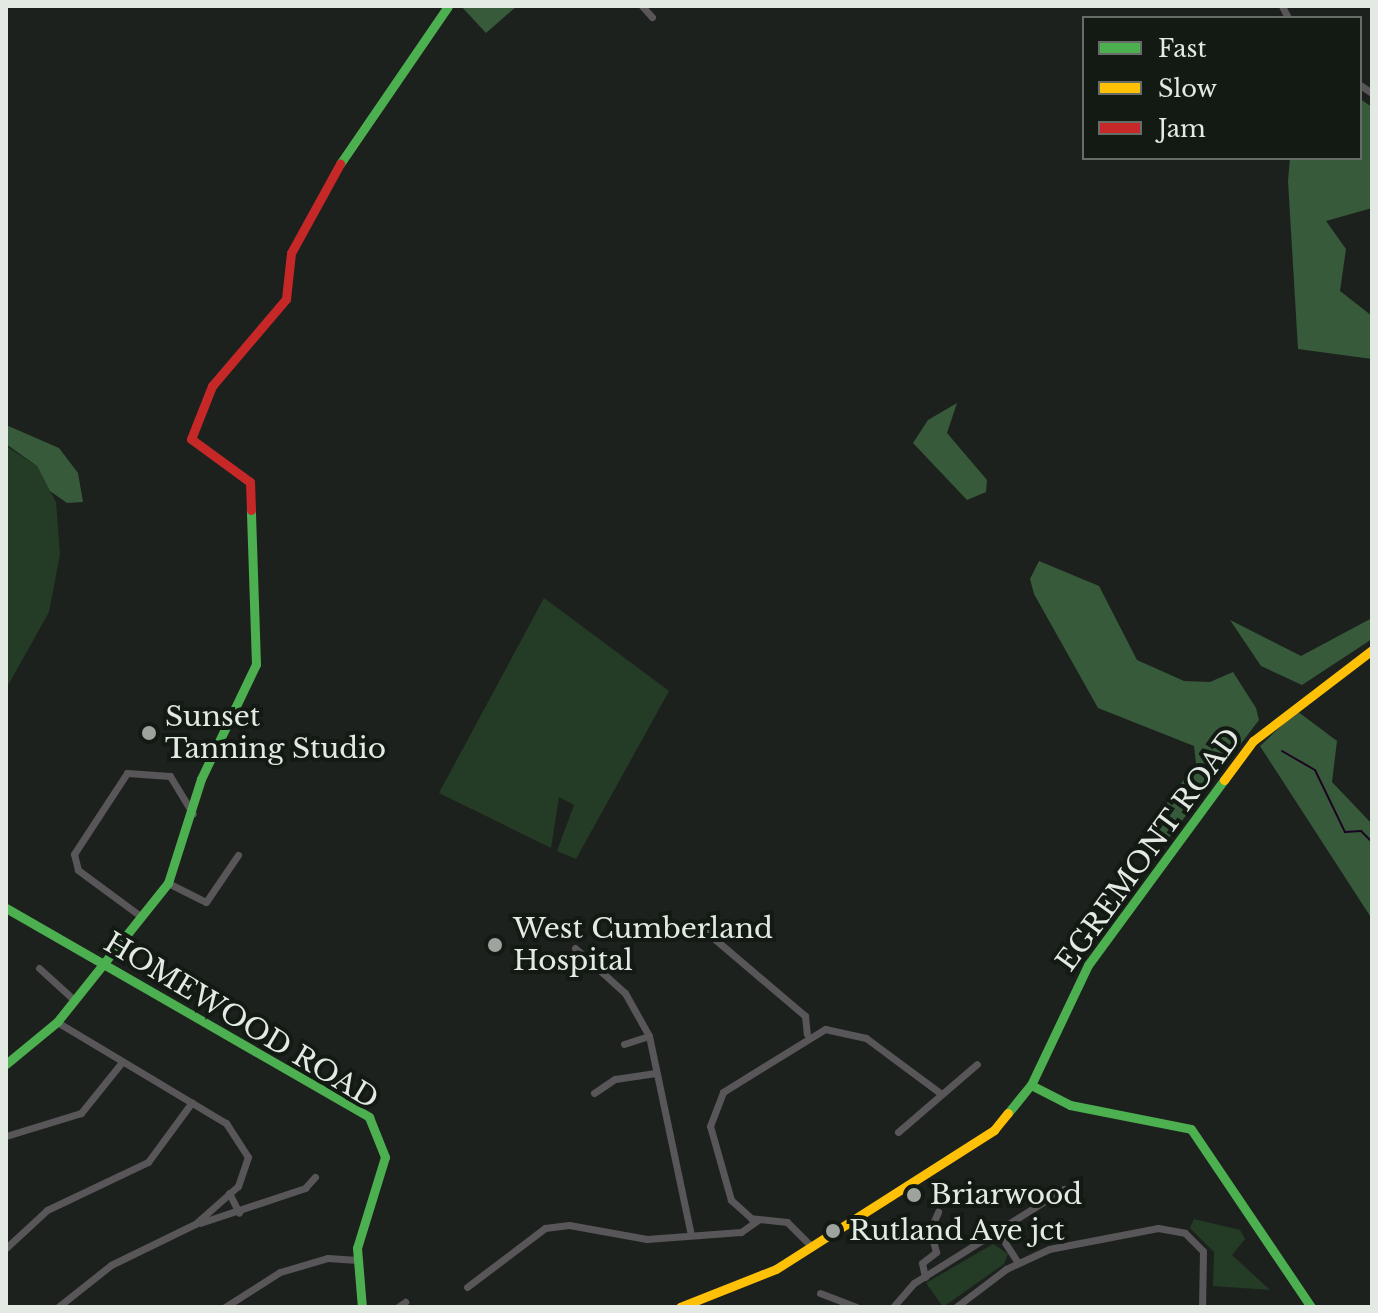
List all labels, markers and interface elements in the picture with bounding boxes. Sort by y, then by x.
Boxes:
legend [1082,16,1362,160]
text: Fast [1158,34,1206,63]
text: Slow [1158,74,1217,103]
text: Jam [1158,114,1206,143]
place label: Sunset Tanning Studio [165,700,386,766]
street label: EGREMONT ROAD [1049,722,1249,978]
marker: Sunset Tanning Studio [140,724,158,742]
place label: West Cumberland Hospital [513,912,773,978]
street label: HOMEWOOD ROAD [98,926,384,1116]
marker: West Cumberland Hospital [484,934,506,956]
place label: Briarwood [930,1178,1082,1212]
marker: Briarwood [905,1186,923,1204]
place label: Rutland Ave jct [849,1214,1066,1248]
marker: Rutland Ave jct [824,1222,842,1240]

